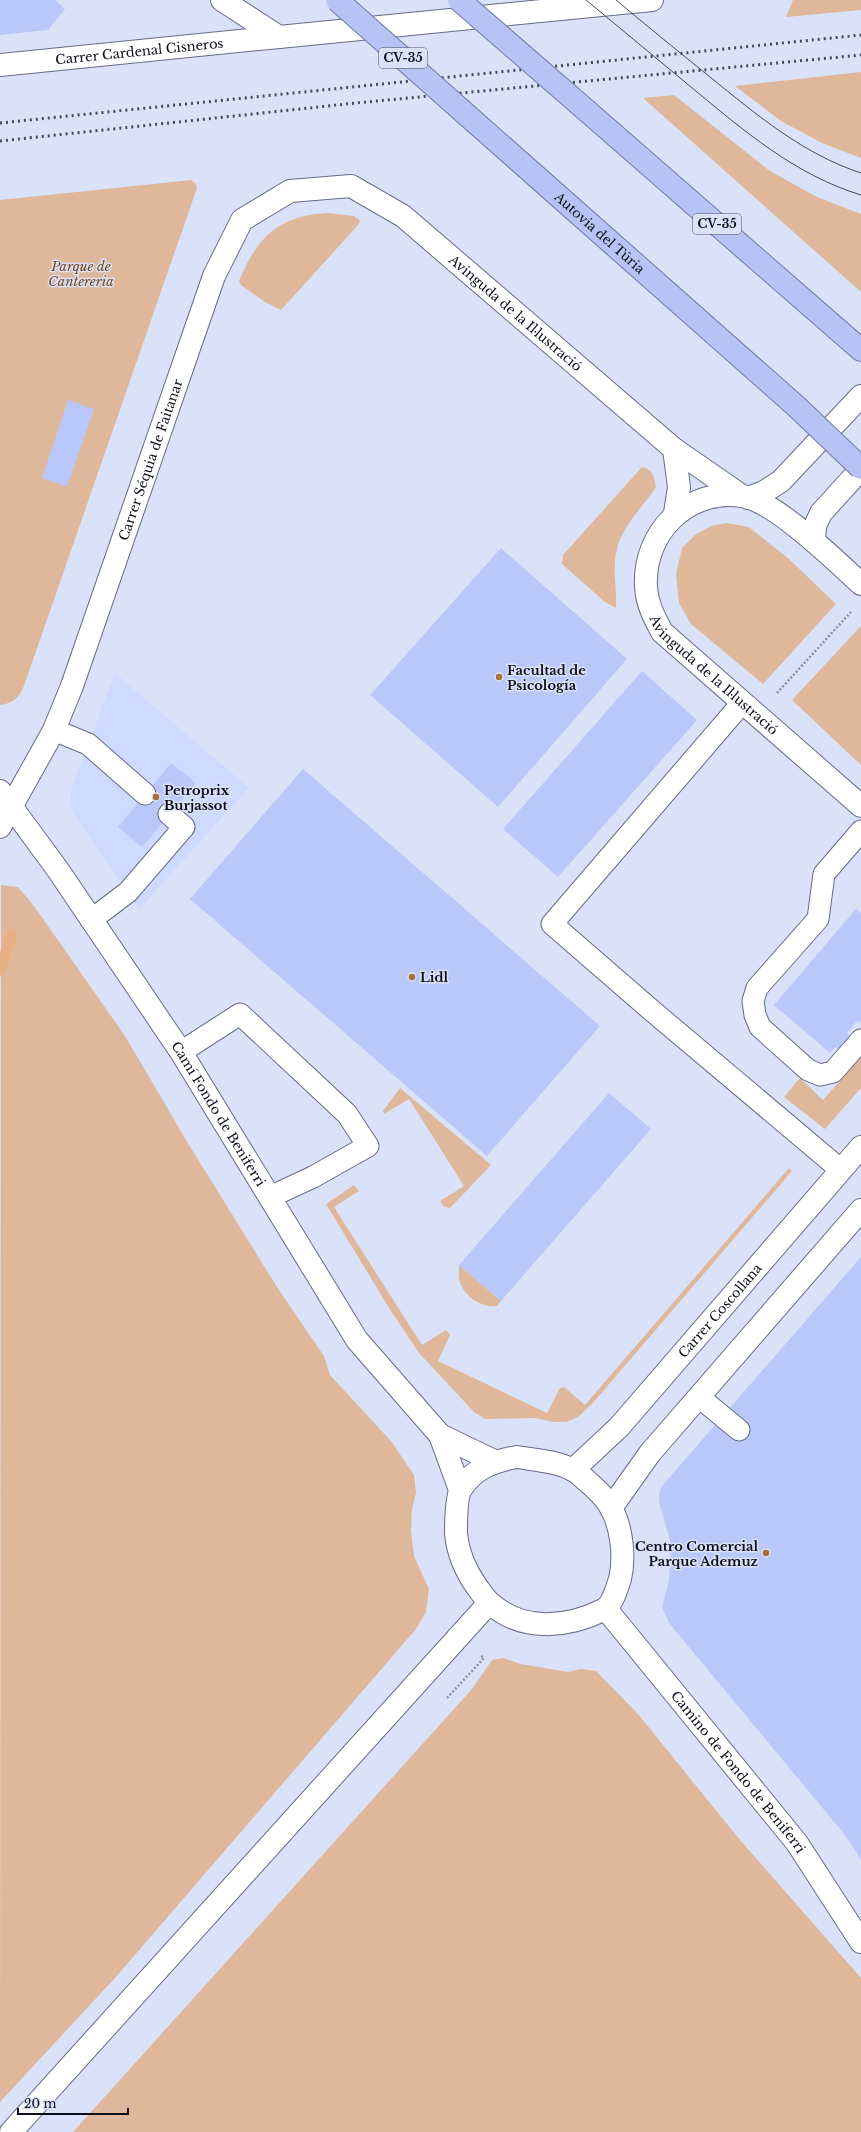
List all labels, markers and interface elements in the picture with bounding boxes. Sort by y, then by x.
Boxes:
street label: Carrer Cardenal Cisneros [55,35,224,68]
road number: CV-35 [379,48,427,68]
street label: Autovia del Túria [550,188,649,278]
road number: CV-35 [693,214,741,234]
street label: Avinguda de la Il·lustració [445,251,585,375]
park label: Parque de Cantereria [48,258,114,290]
street label: Carrer Séquia de Faitanar [115,376,187,543]
street label: Avinguda de la Il·lustració [645,611,782,739]
place label: Facultad de Psicología [507,662,586,694]
marker: Facultad de Psicología [494,672,504,682]
place label: Petroprix Burjassot [164,782,230,814]
marker: Petroprix Burjassot [151,792,161,802]
place label: Lidl [420,969,449,986]
marker: Lidl [407,972,417,982]
street label: Camí Fondo de Beniferri [167,1038,269,1190]
street label: Carrer Coscollana [675,1260,766,1361]
place label: Centro Comercial Parque Ademuz [635,1538,758,1570]
marker: Centro Comercial Parque Ademuz [761,1548,771,1558]
street label: Camino de Fondo de Beniferri [667,1688,809,1857]
scale bar [18,2090,128,2116]
text: 20 m [24,2096,56,2111]

